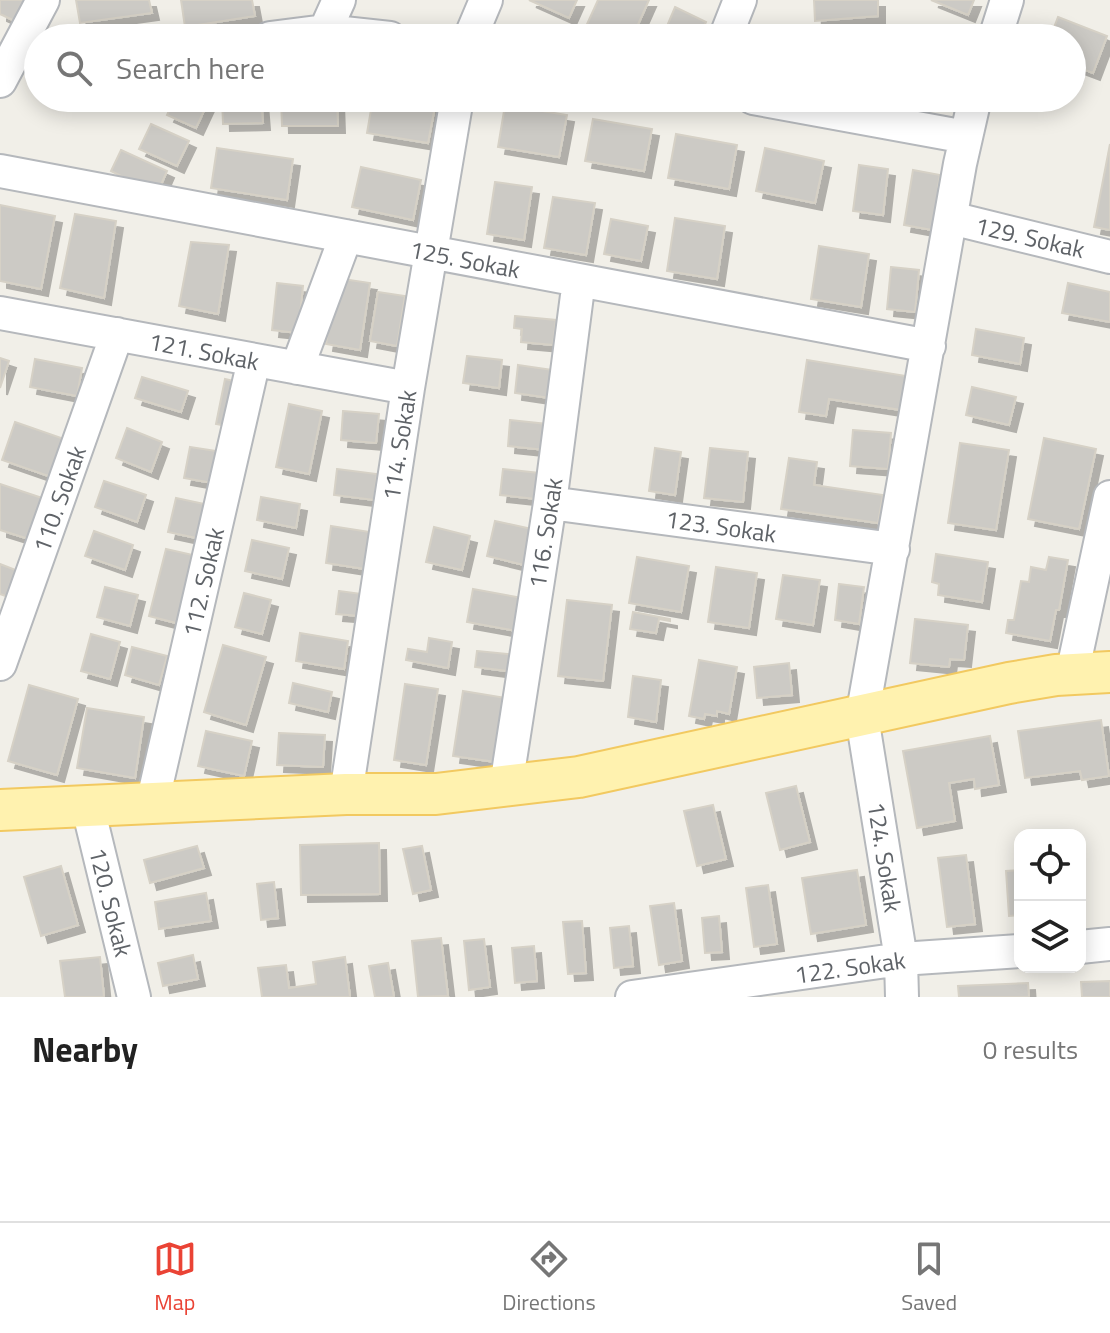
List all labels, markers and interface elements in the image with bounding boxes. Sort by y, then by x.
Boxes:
search box [24,24,1086,112]
text: Search here [116,45,265,91]
icon: search [52,46,96,90]
street label: 129. Sokak [972,207,1089,267]
street label: 125. Sokak [407,231,524,287]
street label: 121. Sokak [146,323,263,379]
street label: 114. Sokak [373,387,426,503]
street label: 110. Sokak [23,440,95,558]
street label: 116. Sokak [519,475,572,591]
street label: 123. Sokak [663,500,779,552]
street label: 112. Sokak [173,523,233,640]
street label: 124. Sokak [859,799,912,915]
map controls [1014,829,1086,973]
button: locate [1014,829,1086,901]
street label: 120. Sokak [80,844,142,961]
button: layers [1014,901,1086,973]
street label: 122. Sokak [792,941,908,993]
text: Nearby [32,1023,138,1075]
text: 0 results [983,1030,1078,1069]
tab: Map [153,1237,197,1319]
tab: Directions [502,1237,596,1319]
tab: Saved [901,1237,957,1319]

